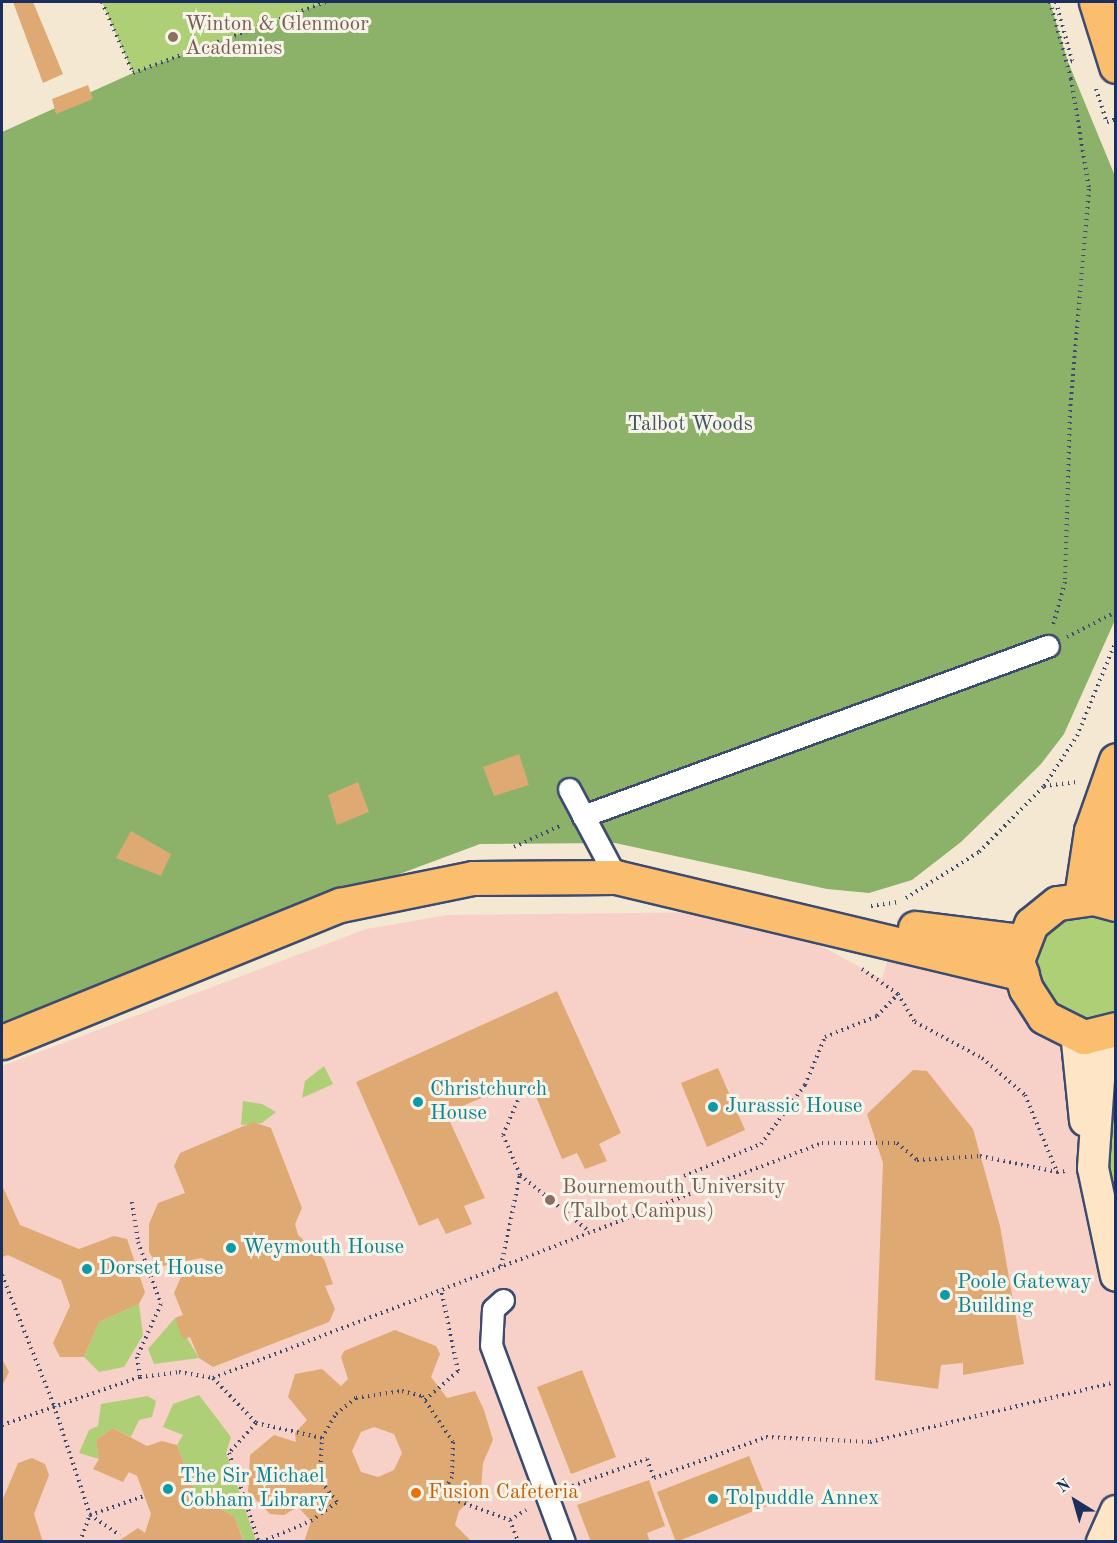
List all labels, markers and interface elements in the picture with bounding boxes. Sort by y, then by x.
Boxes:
place label: Winton & Glenmoor Academies [185,12,369,62]
marker: Winton & Glenmoor Academies [166,30,180,44]
park label: Talbot Woods [627,412,753,438]
place label: Christchurch House [430,1077,547,1127]
place label: Jurassic House [725,1094,862,1120]
marker: Christchurch House [411,1095,425,1109]
marker: Jurassic House [706,1100,720,1114]
place label: Bournemouth University (Talbot Campus) [562,1175,786,1225]
marker: Bournemouth University (Talbot Campus) [543,1193,557,1207]
place label: Weymouth House [243,1235,404,1261]
marker: Weymouth House [224,1241,238,1255]
place label: Dorset House [99,1256,223,1282]
marker: Dorset House [80,1262,94,1276]
place label: Poole Gateway Building [957,1270,1092,1320]
marker: Poole Gateway Building [938,1288,952,1302]
place label: The Sir Michael Cobham Library [180,1464,329,1514]
north arrow [1045,1471,1105,1531]
text: N [1054,1477,1074,1497]
place label: Fusion Cafeteria [428,1480,579,1506]
marker: The Sir Michael Cobham Library [161,1482,175,1496]
marker: Fusion Cafeteria [409,1486,423,1500]
place label: Tolpuddle Annex [725,1486,879,1512]
marker: Tolpuddle Annex [706,1492,720,1506]

